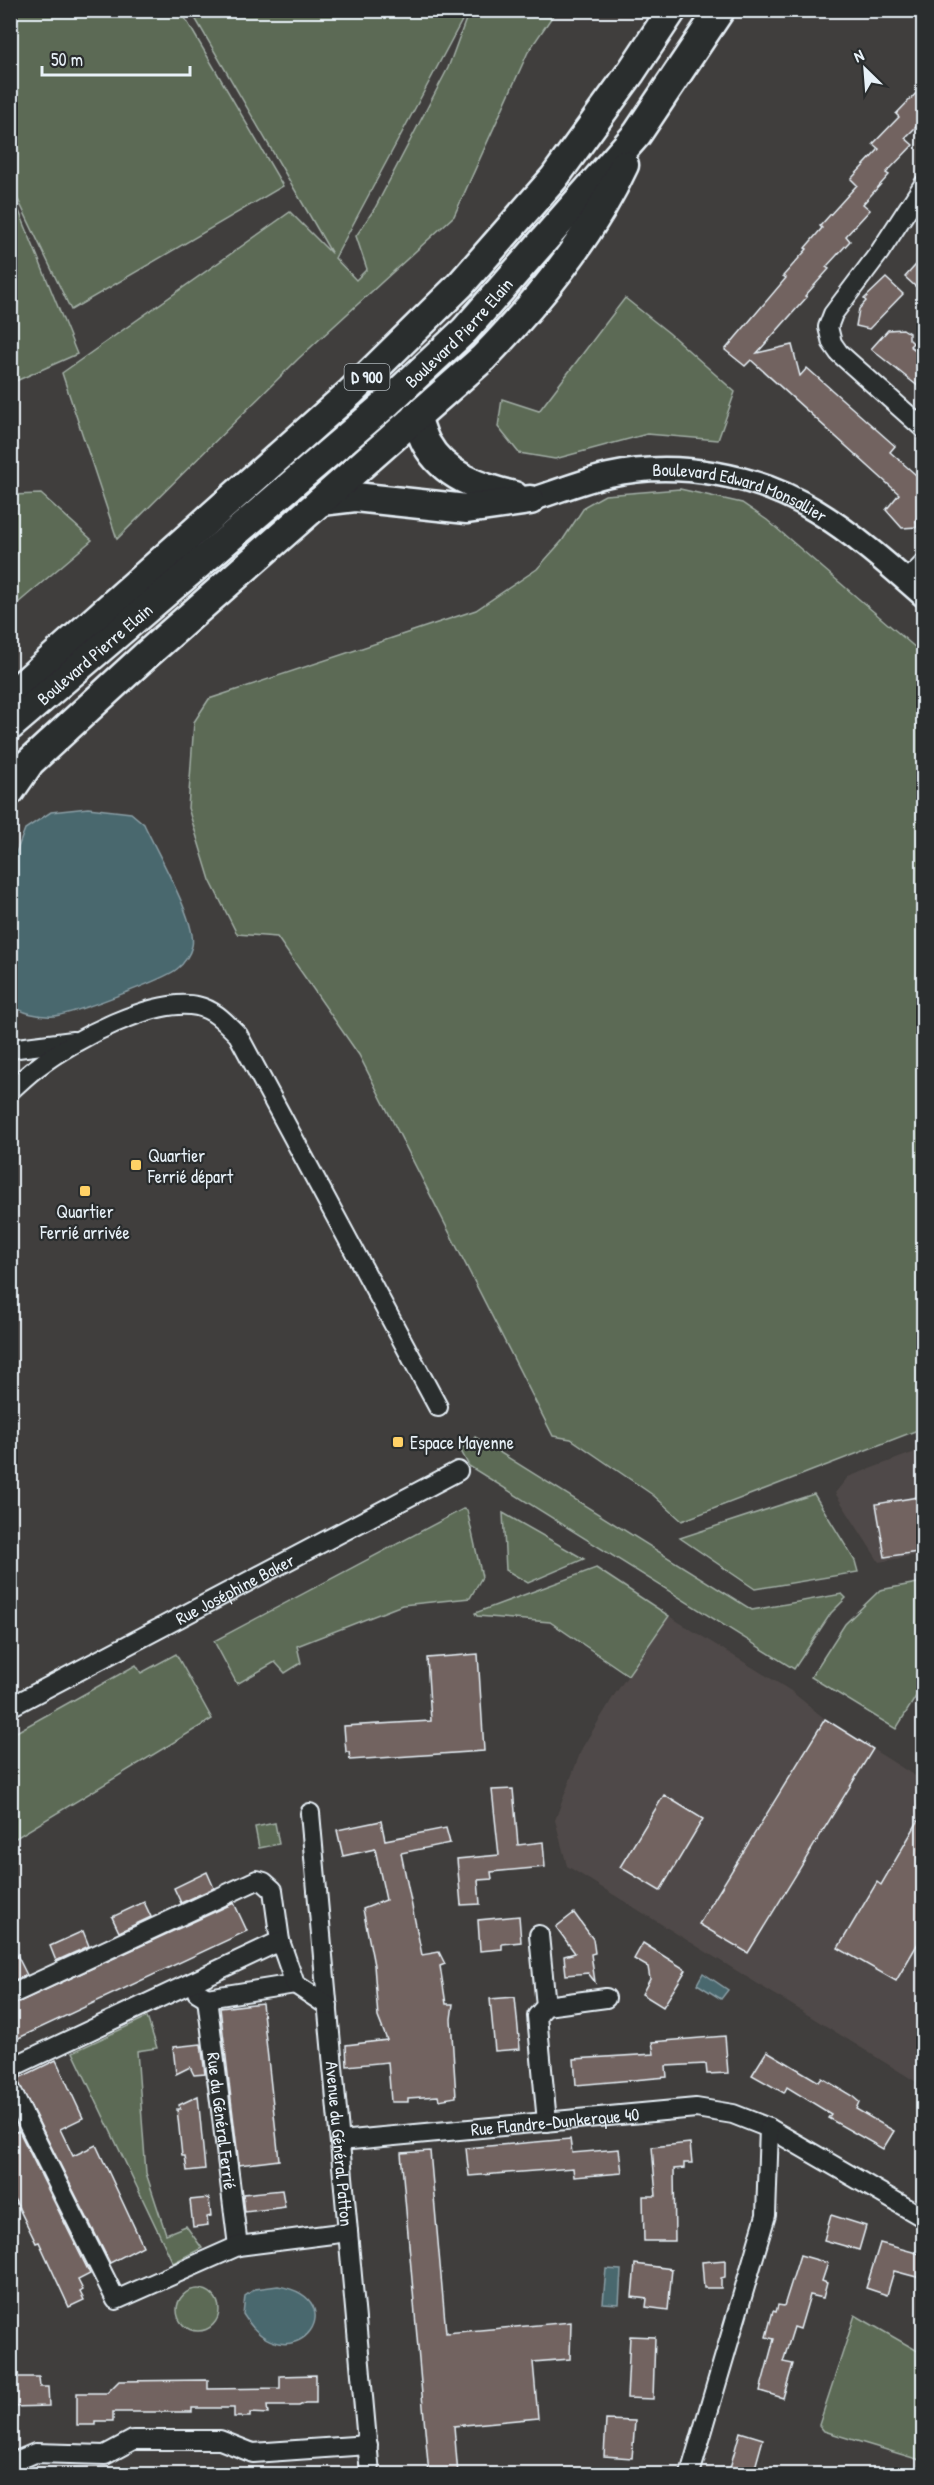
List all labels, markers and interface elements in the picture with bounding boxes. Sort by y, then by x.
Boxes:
scale bar [42,39,190,77]
north arrow [835,39,895,99]
text: N [850,43,868,67]
text: 50 m [51,47,83,72]
street label: Boulevard Pierre Elain [399,272,518,393]
road number: D 900 [344,364,389,390]
street label: Boulevard Edward Monsallier [652,457,832,528]
street label: Boulevard Pierre Elain [31,597,157,710]
place label: Quartier Ferrié départ [147,1143,234,1189]
marker: Quartier Ferrié départ [129,1158,143,1172]
marker: Quartier Ferrié arrivée [78,1184,92,1198]
place label: Quartier Ferrié arrivée [39,1199,130,1245]
place label: Espace Mayenne [410,1430,514,1455]
marker: Espace Mayenne [391,1435,405,1449]
street label: Rue Joséphine Baker [171,1547,299,1630]
street label: Rue du Général Ferrié [201,2051,243,2191]
street label: Avenue du Général Patton [320,2060,360,2227]
street label: Rue Flandre-Dunkerque 40 [470,2101,640,2141]

